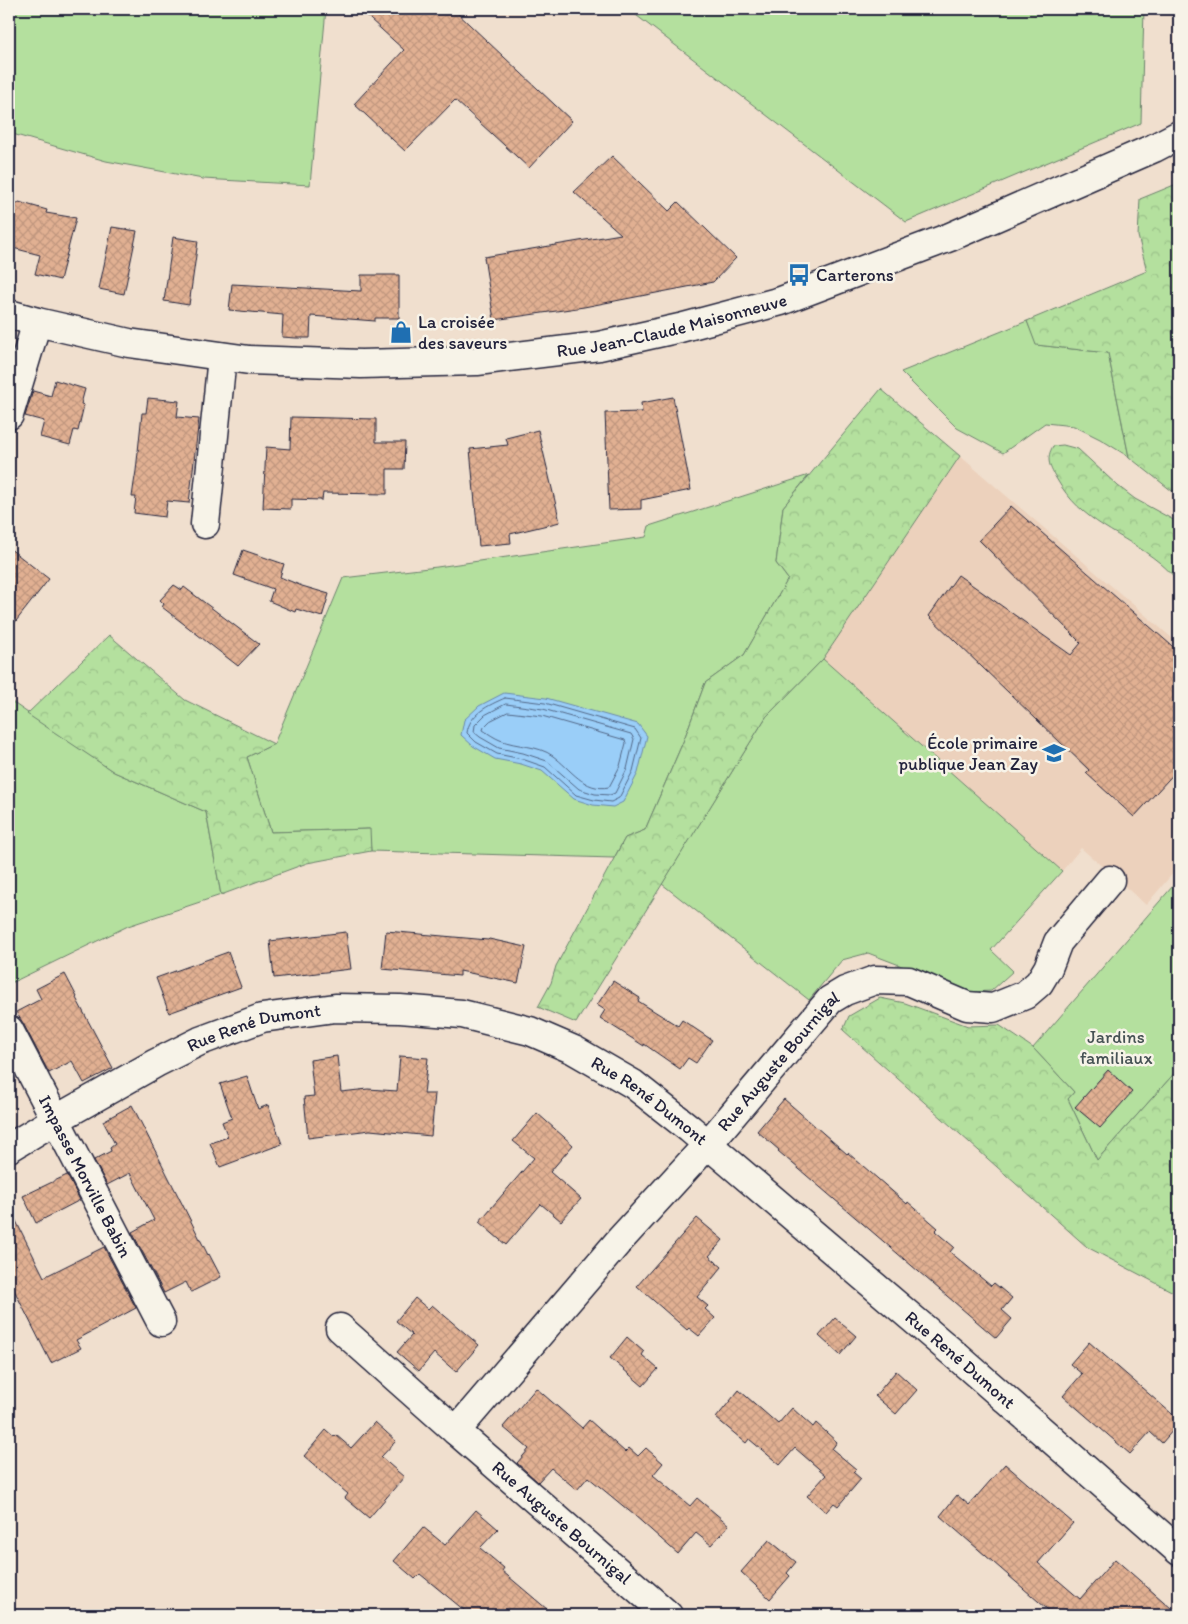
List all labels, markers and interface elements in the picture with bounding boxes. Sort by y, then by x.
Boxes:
bus stop icon: Carterons [786,262,812,288]
place label: Carterons [816,264,894,286]
street label: Rue Jean-Claude Maisonneuve [556,289,790,362]
place label: La croisée des saveurs [418,311,507,354]
shop icon: La croisée des saveurs [388,319,414,345]
place label: École primaire publique Jean Zay [899,732,1039,775]
school or university icon: École primaire publique Jean Zay [1041,740,1067,766]
street label: Rue Auguste Bournigal [713,986,843,1136]
street label: Rue René Dumont [183,999,322,1057]
park label: Jardins familiaux [1080,1026,1152,1069]
street label: Rue René Dumont [587,1051,712,1150]
street label: Impasse Morville Babin [34,1091,136,1261]
street label: Rue René Dumont [901,1306,1020,1414]
street label: Rue Auguste Bournigal [488,1456,636,1589]

